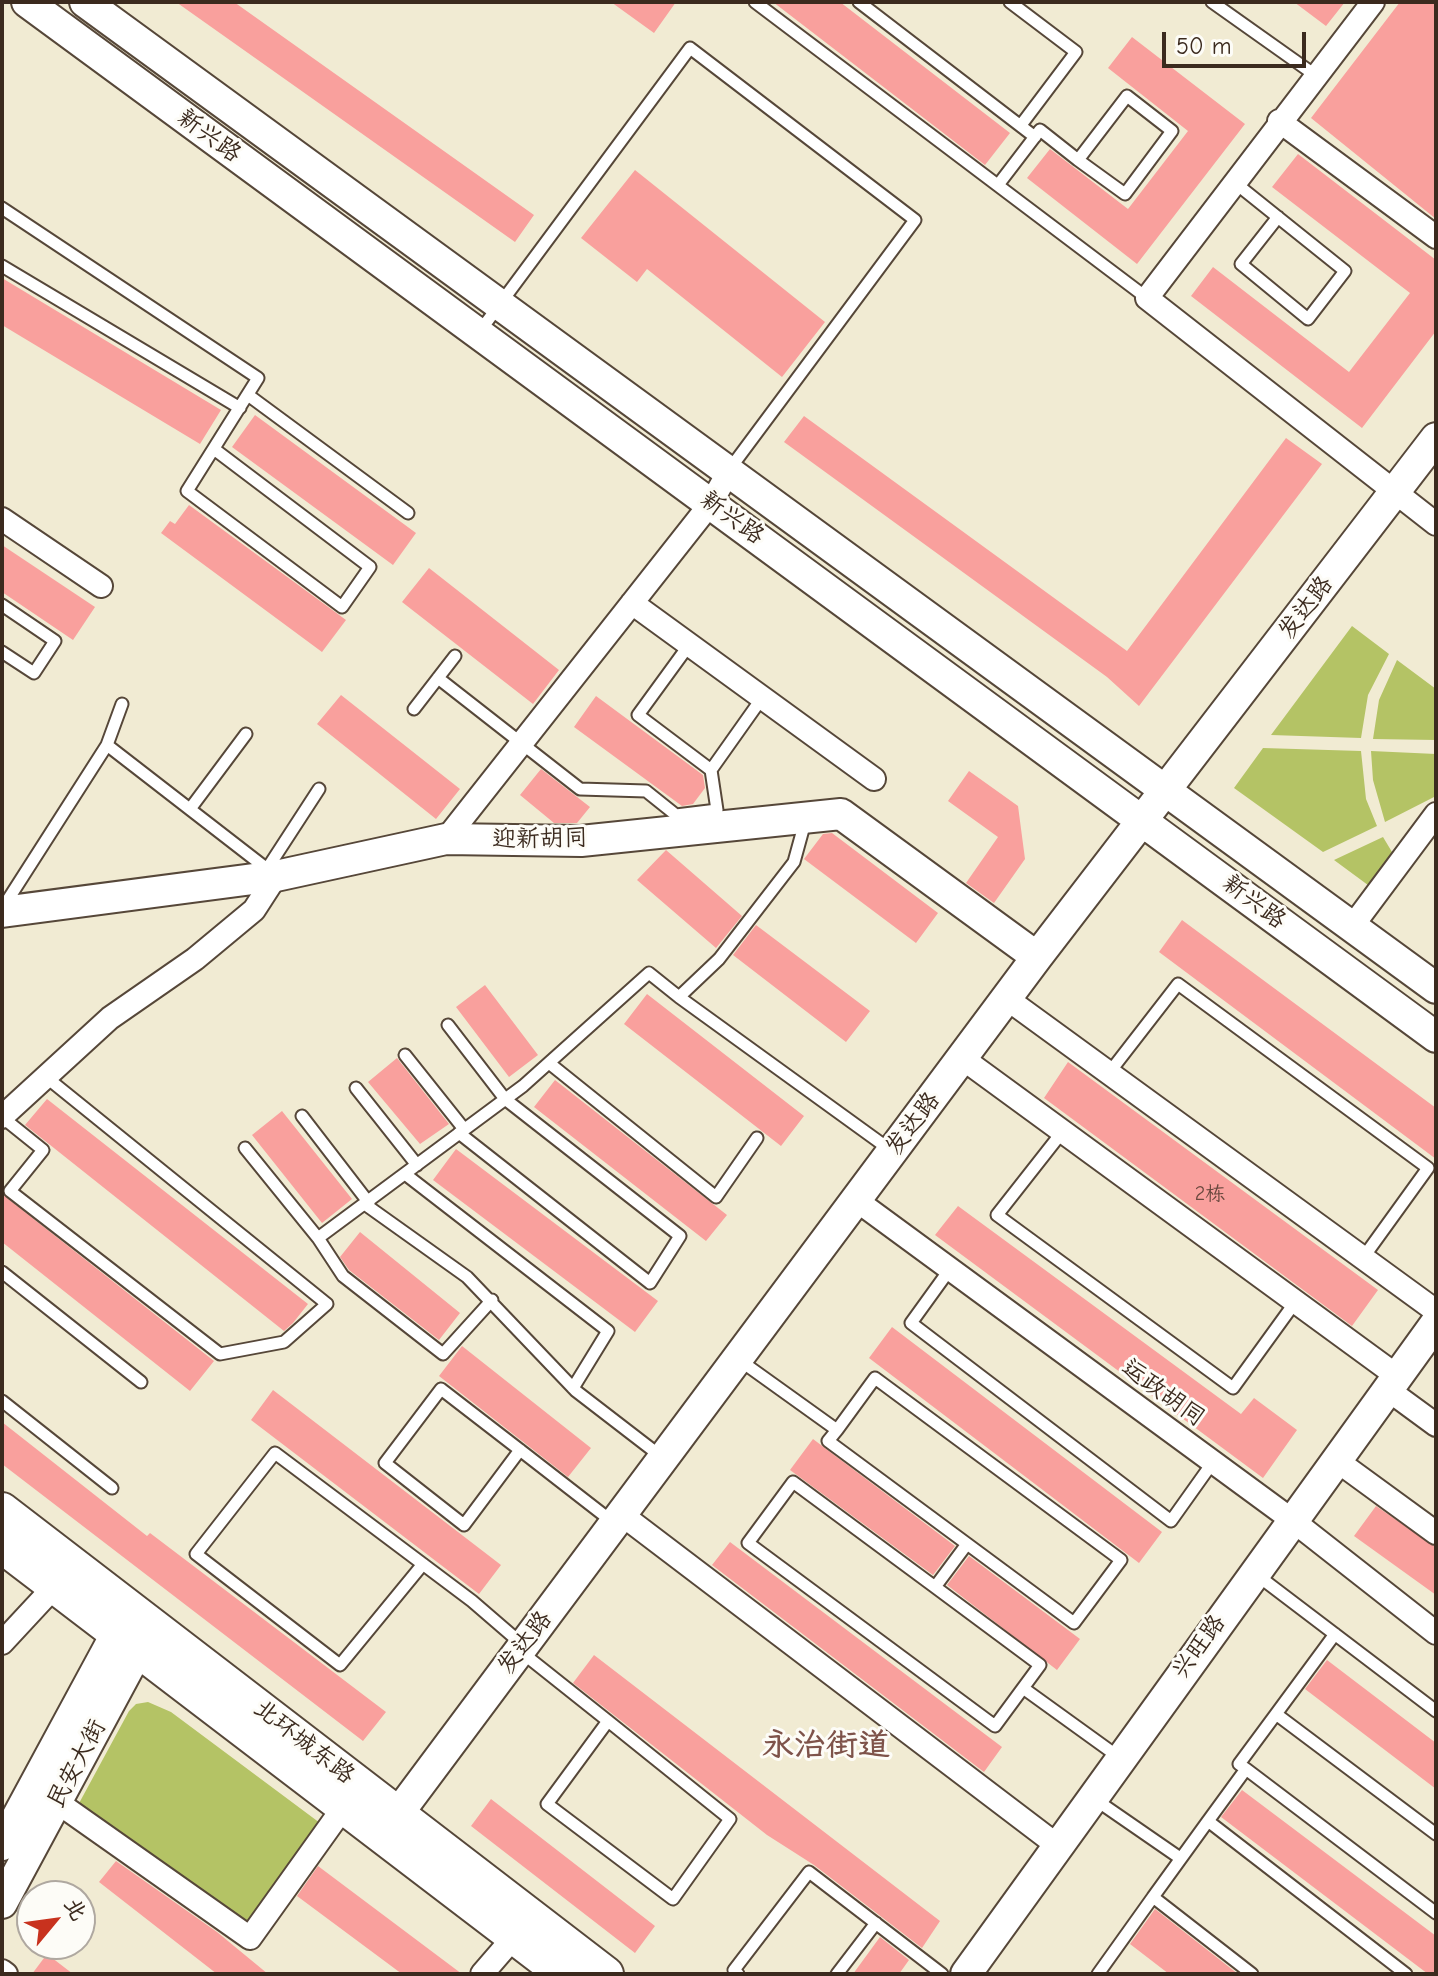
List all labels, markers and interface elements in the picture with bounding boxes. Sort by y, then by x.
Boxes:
scale bar [1166,16,1310,66]
text: 50 m [1176,32,1232,60]
street label: 新兴路 [171,103,247,169]
street label: 新兴路 [694,485,770,551]
street label: 发达路 [1273,571,1339,645]
street label: 迎新胡同 [492,824,588,854]
street label: 新兴路 [1217,869,1291,935]
street label: 发达路 [880,1087,946,1161]
house number: 2栋 [1195,1182,1225,1206]
street label: 运政胡同 [1116,1353,1210,1433]
street label: 发达路 [492,1606,558,1680]
street label: 兴旺路 [1166,1609,1232,1685]
street label: 北环城东路 [248,1694,360,1790]
street label: 民安大街 [42,1715,112,1813]
district label: 永治街道 [762,1727,890,1765]
north arrow [16,1880,96,1960]
text: 北 [59,1893,92,1925]

